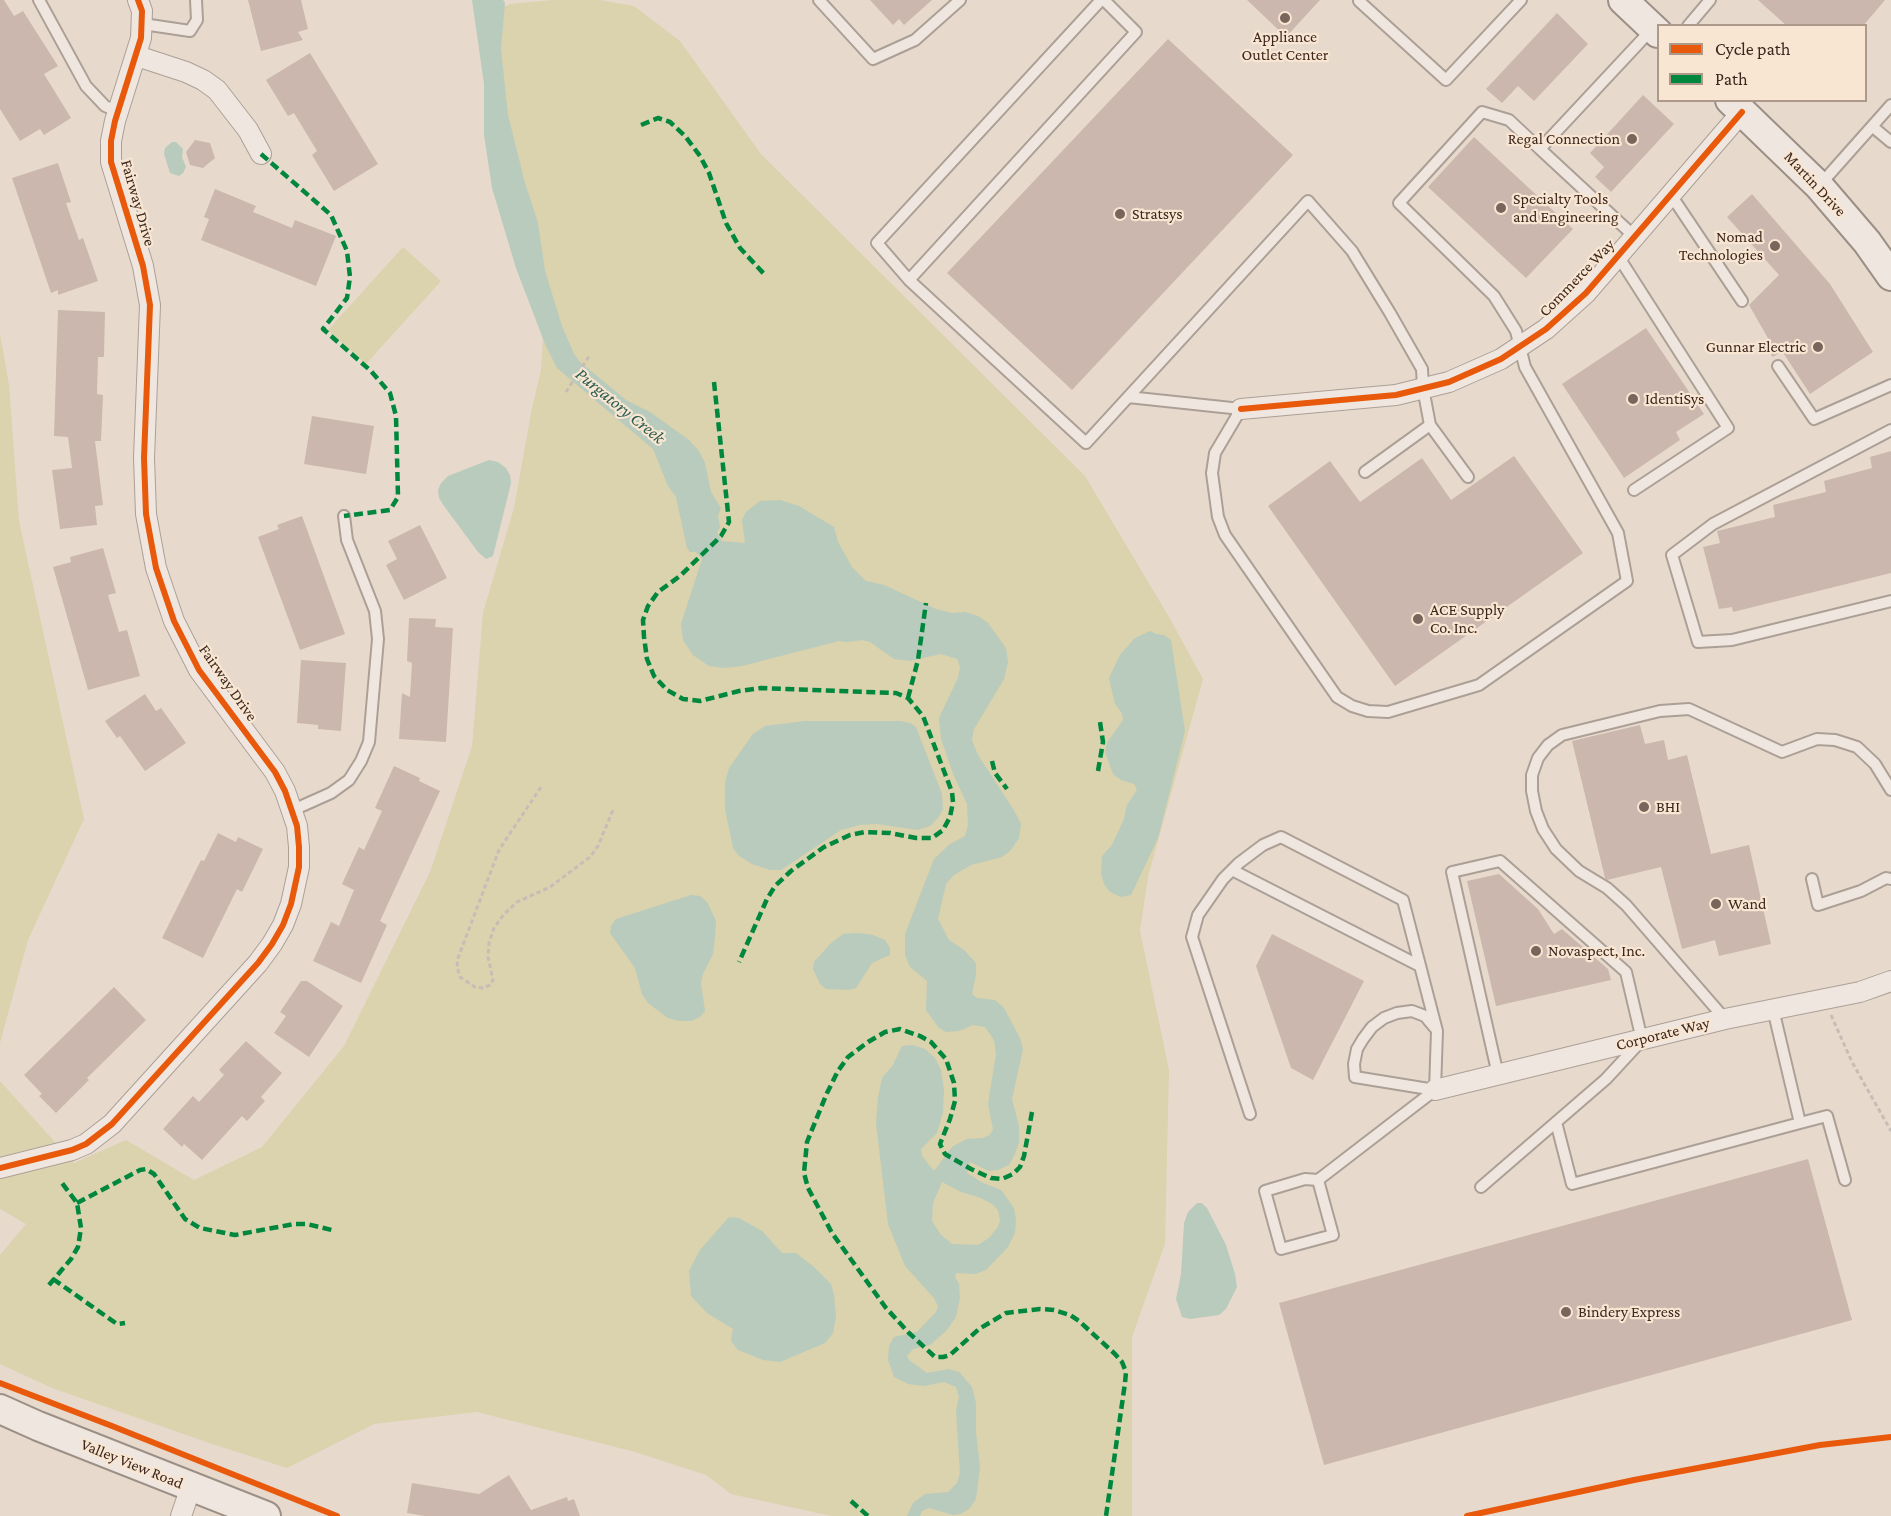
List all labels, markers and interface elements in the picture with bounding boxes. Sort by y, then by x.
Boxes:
marker: Appliance Outlet Center [1278,11,1292,25]
legend [1657,24,1867,102]
place label: Appliance Outlet Center [1242,27,1328,65]
text: Cycle path [1715,39,1790,59]
text: Path [1715,69,1748,89]
place label: Regal Connection [1508,129,1620,149]
marker: Regal Connection [1625,132,1639,146]
street label: Martin Drive [1780,147,1850,221]
street label: Fairway Drive [117,158,159,248]
place label: Specialty Tools and Engineering [1513,189,1618,227]
marker: Specialty Tools and Engineering [1494,201,1508,215]
place label: Stratsys [1132,204,1182,224]
marker: Stratsys [1113,207,1127,221]
place label: Nomad Technologies [1679,227,1763,265]
street label: Commerce Way [1535,235,1619,321]
marker: Nomad Technologies [1768,239,1782,253]
place label: Gunnar Electric [1706,337,1806,357]
marker: Gunnar Electric [1811,340,1825,354]
water label: Purgatory Creek [571,363,669,449]
place label: IdentiSys [1645,389,1704,409]
marker: IdentiSys [1626,392,1640,406]
place label: ACE Supply Co. Inc. [1430,600,1504,638]
marker: ACE Supply Co. Inc. [1411,612,1425,626]
street label: Fairway Drive [195,641,261,725]
place label: BHI [1656,797,1680,817]
marker: BHI [1637,800,1651,814]
place label: Wand [1728,894,1766,914]
marker: Wand [1709,897,1723,911]
place label: Novaspect, Inc. [1548,941,1645,961]
marker: Novaspect, Inc. [1529,944,1543,958]
street label: Corporate Way [1614,1013,1712,1055]
place label: Bindery Express [1578,1302,1680,1322]
marker: Bindery Express [1559,1305,1573,1319]
street label: Valley View Road [78,1435,186,1493]

